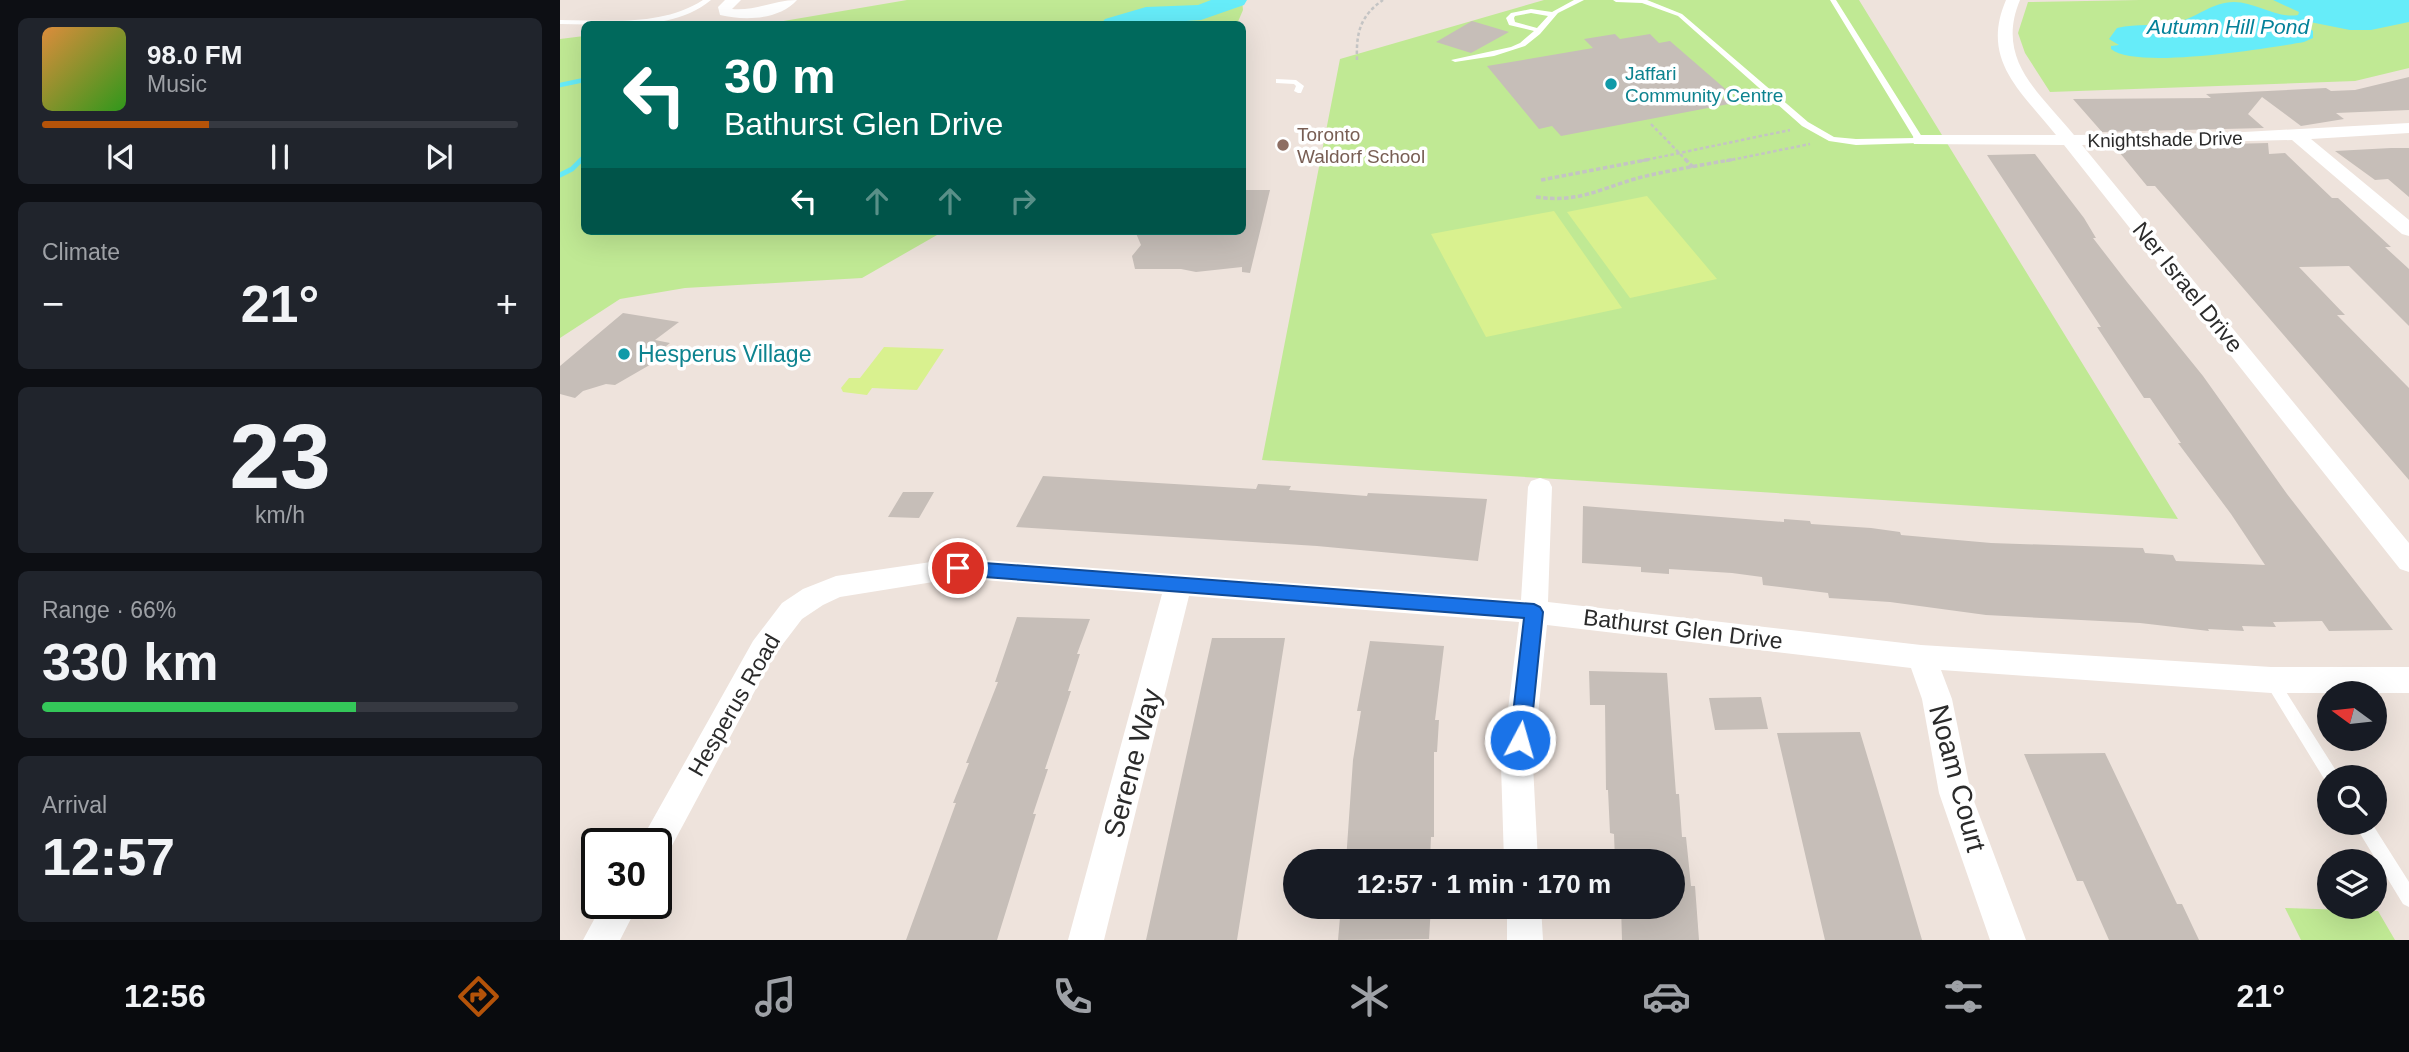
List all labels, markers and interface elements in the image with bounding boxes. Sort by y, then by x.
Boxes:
water label: Autumn Hill Pond [2145,15,2310,38]
text: 98.0 FM [147,40,242,70]
icon: left [609,49,700,140]
text: 30 m [724,49,836,103]
place label: Jaffari Community Centre [1625,63,1783,106]
text: Music [147,71,207,97]
marker: Jaffari Community Centre [1603,76,1619,92]
text: Bathurst Glen Drive [724,106,1003,142]
place label: Toronto Waldorf School [1297,124,1425,167]
street label: Knightshade Drive [2087,128,2243,151]
marker: Toronto Waldorf School [1275,137,1291,153]
icon: previous [102,138,140,176]
icon: pause [261,138,299,176]
icon: next [420,138,458,176]
icon: left [785,182,823,220]
icon: ahead [858,182,896,220]
icon: ahead [931,182,969,220]
icon: right [1004,182,1042,220]
street label: Ner Israel Drive [2128,217,2248,357]
text: Climate [42,239,120,265]
text: 21° [241,275,319,333]
text: − [42,283,64,325]
text: + [496,283,518,325]
place label: Hesperus Village [638,341,811,367]
marker: Hesperus Village [616,346,632,362]
text: 23 [229,406,331,507]
text: km/h [255,502,305,528]
pin [928,538,988,598]
icon: arrive [939,549,977,587]
text: Range · 66% [42,597,176,623]
street label: Bathurst Glen Drive [1582,604,1784,654]
street label: Hesperus Road [683,629,785,781]
text: 330 km [42,633,218,691]
north arrow [2317,681,2387,751]
map controls [2317,681,2387,919]
street label: Serene Way [1098,685,1167,841]
street label: Noam Court [1923,701,1992,855]
position arrow [1483,703,1557,777]
button: search [2317,765,2387,835]
text: Arrival [42,792,107,818]
text: 12:57 [42,828,175,886]
speed limit sign: 30 [581,828,672,919]
button: layers [2317,849,2387,919]
text: 12:57 · 1 min · 170 m [1357,869,1611,899]
icon: directions [454,972,503,1021]
icon: music [751,972,800,1021]
icon: phone [1048,972,1097,1021]
icon: climate [1345,972,1394,1021]
icon: car [1642,972,1691,1021]
icon: filters [1939,972,1988,1021]
text: 12:56 [124,978,206,1014]
text: 21° [2237,978,2285,1014]

